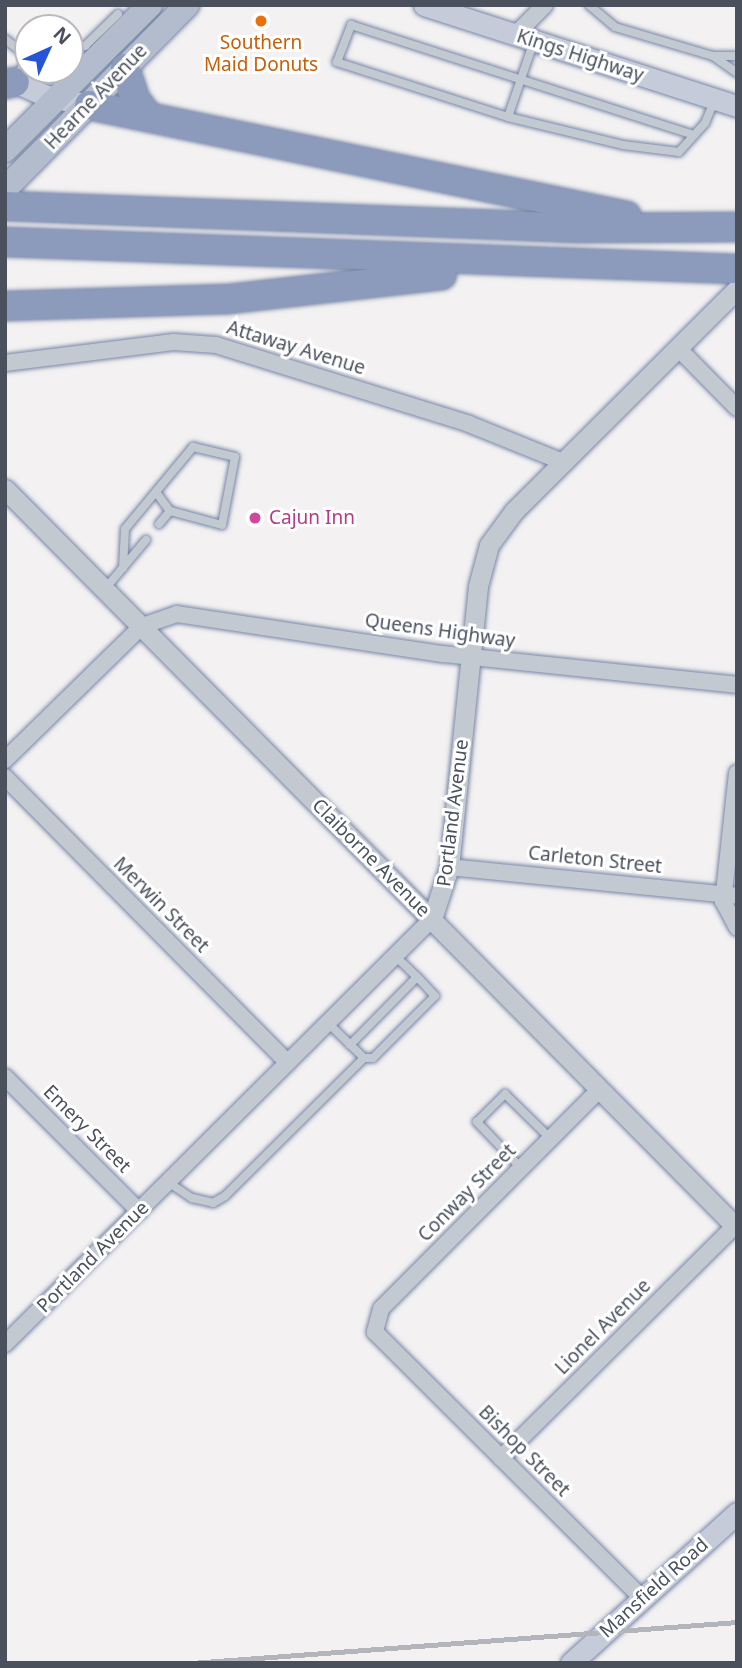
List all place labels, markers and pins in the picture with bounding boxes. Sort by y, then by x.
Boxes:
marker: Southern Maid Donuts [253,13,269,29]
place label: Southern Maid Donuts [204,32,318,76]
place label: Cajun Inn [269,507,355,529]
marker: Cajun Inn [247,510,263,526]

